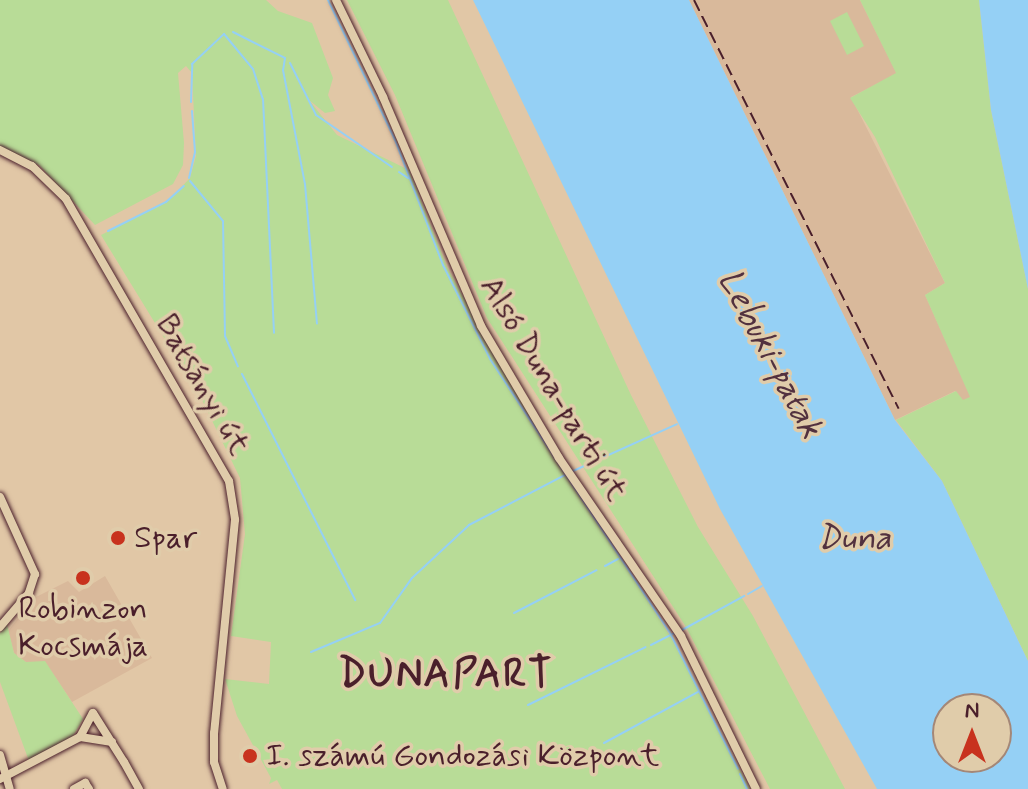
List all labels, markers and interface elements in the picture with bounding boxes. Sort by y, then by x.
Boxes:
water label: Lebuki-patak [709,263,831,445]
street label: Alsó Duna-parti út [471,270,635,508]
street label: Batsányi út [146,308,258,462]
place label: Spar [134,519,197,557]
water label: Duna [817,519,891,559]
marker: Spar [109,529,127,547]
marker: Robinzon Kocsmája [74,569,92,587]
place label: Robinzon Kocsmája [18,591,148,666]
district label: DUNAPART [335,651,557,699]
north arrow [932,693,1012,773]
text: N [965,697,979,725]
place label: I. számú Gondozási Központ [266,737,660,775]
marker: I. számú Gondozási Központ [241,747,259,765]

